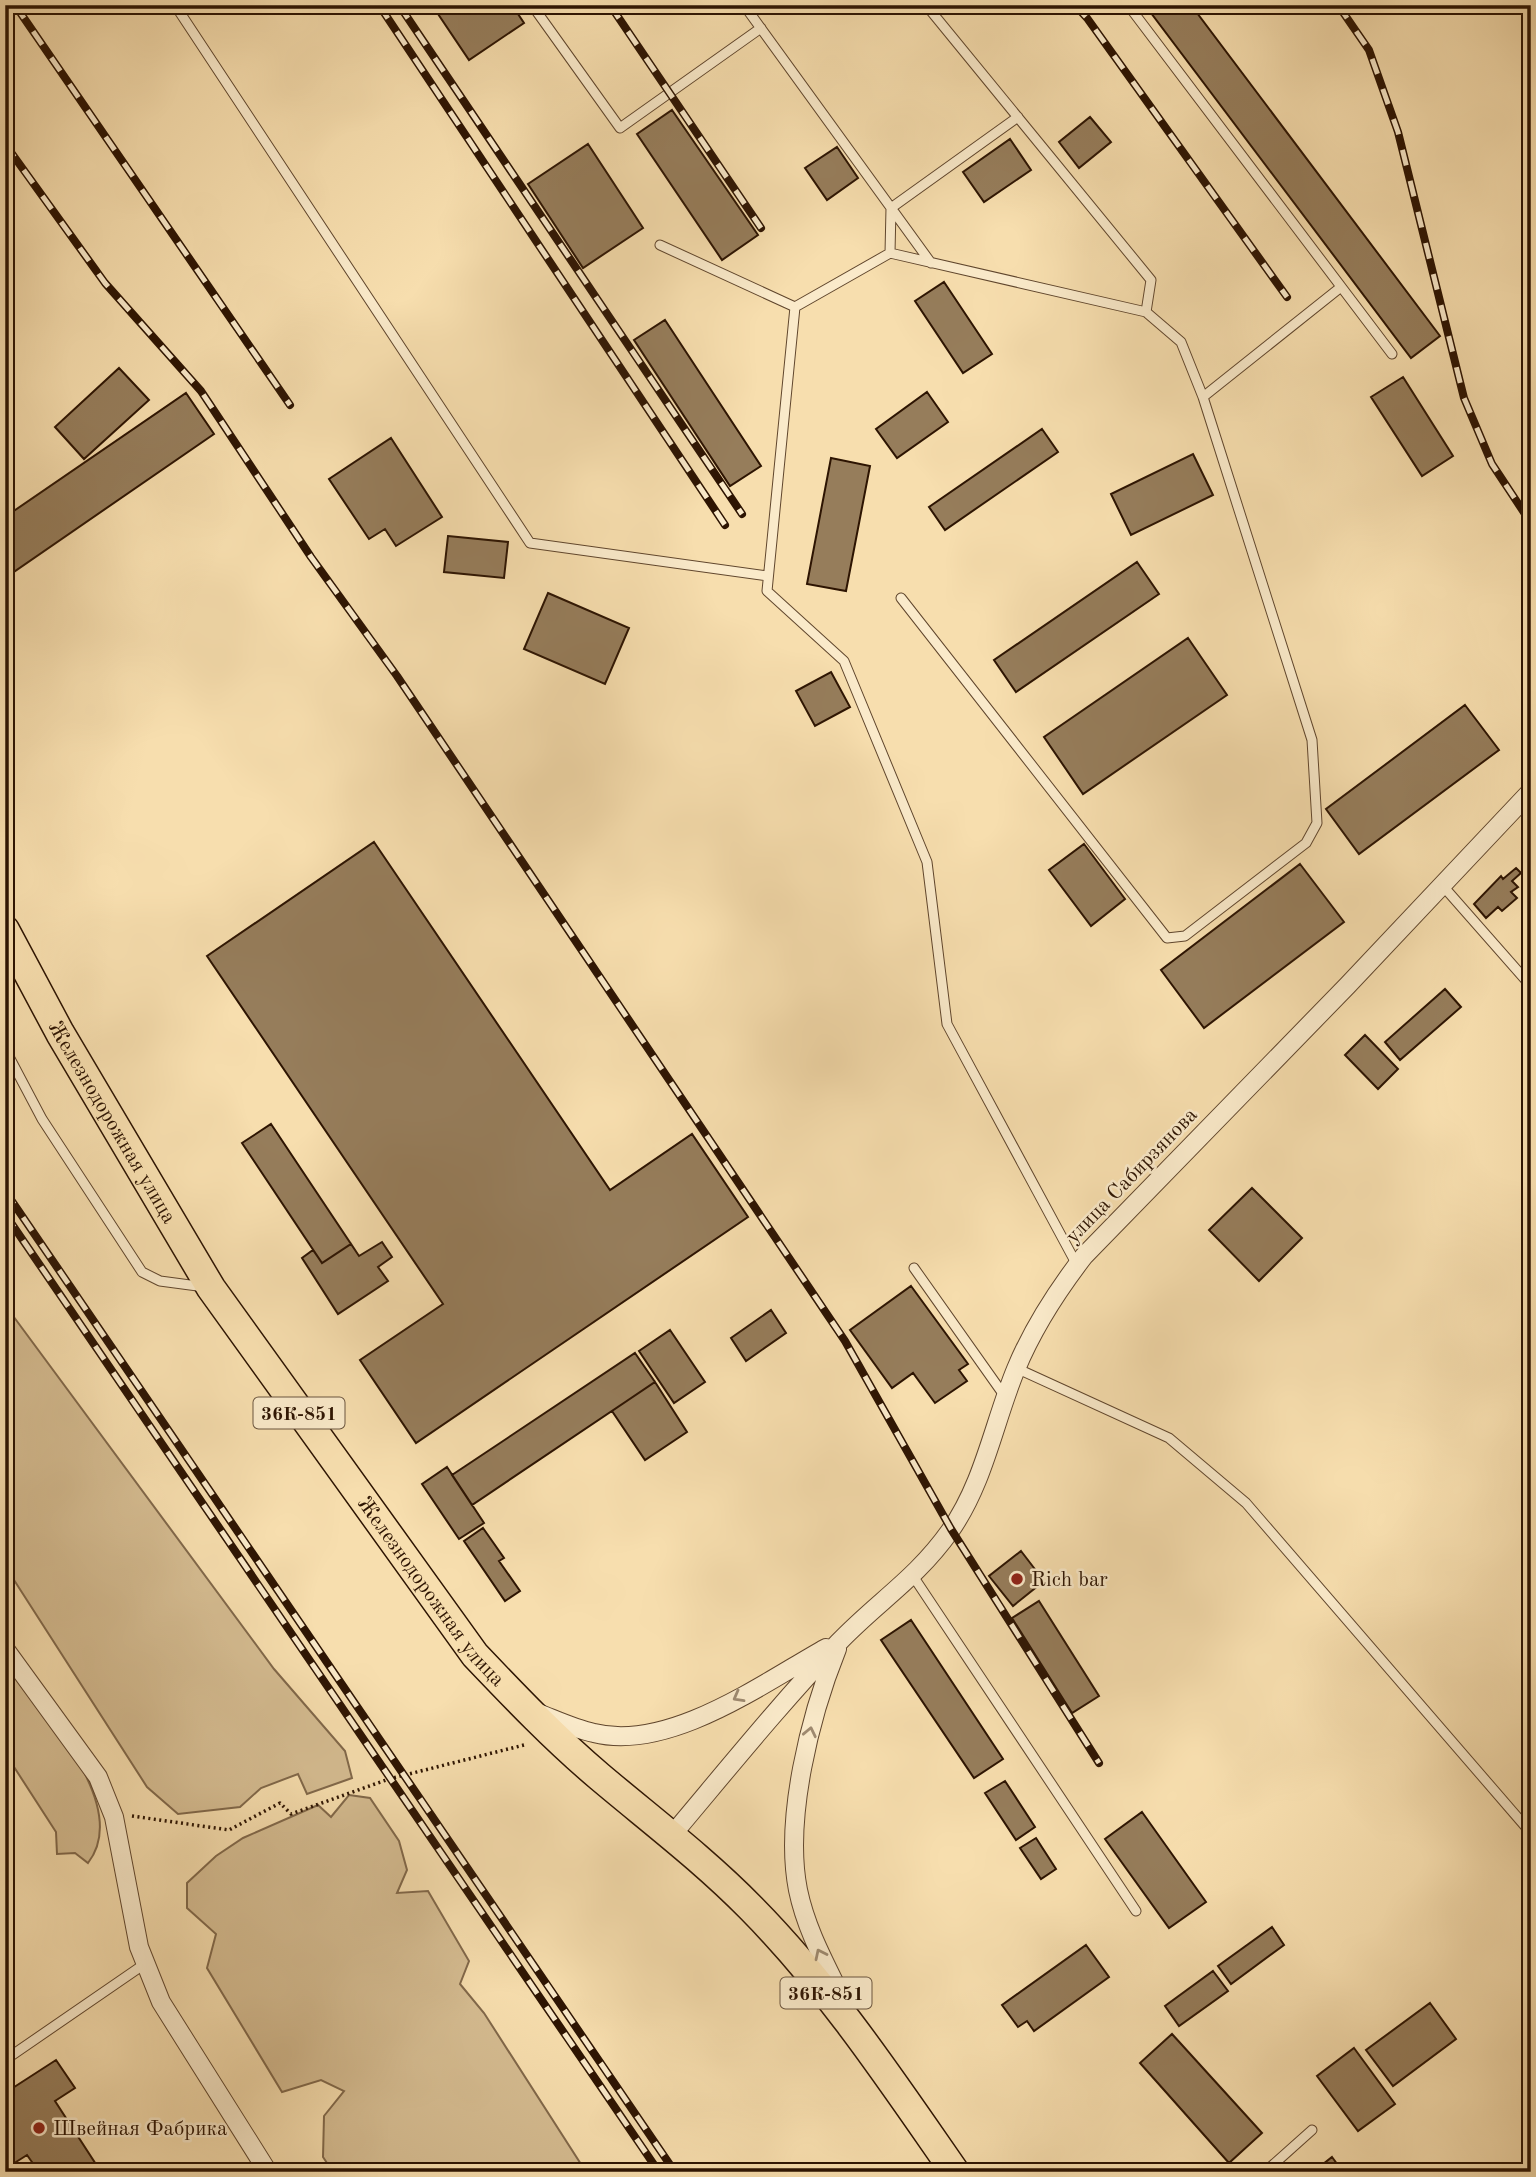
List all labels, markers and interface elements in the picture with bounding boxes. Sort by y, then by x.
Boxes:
street label: Железнодорожная улица [44,1018,179,1227]
street label: улица Сабирзянова [1062,1104,1202,1248]
road number: 36К-851 [254,1398,344,1428]
street label: Железнодорожная улица [353,1493,508,1691]
place label: Rich bar [1031,1570,1108,1591]
marker: Rich bar [1009,1571,1025,1587]
one-way arrow [733,1689,746,1702]
one-way arrow [801,1726,816,1738]
one-way arrow [815,1949,829,1961]
road number: 36К-851 [780,1978,872,2008]
place label: Швейная Фабрика [53,2119,227,2140]
marker: Швейная Фабрика [31,2120,47,2136]

